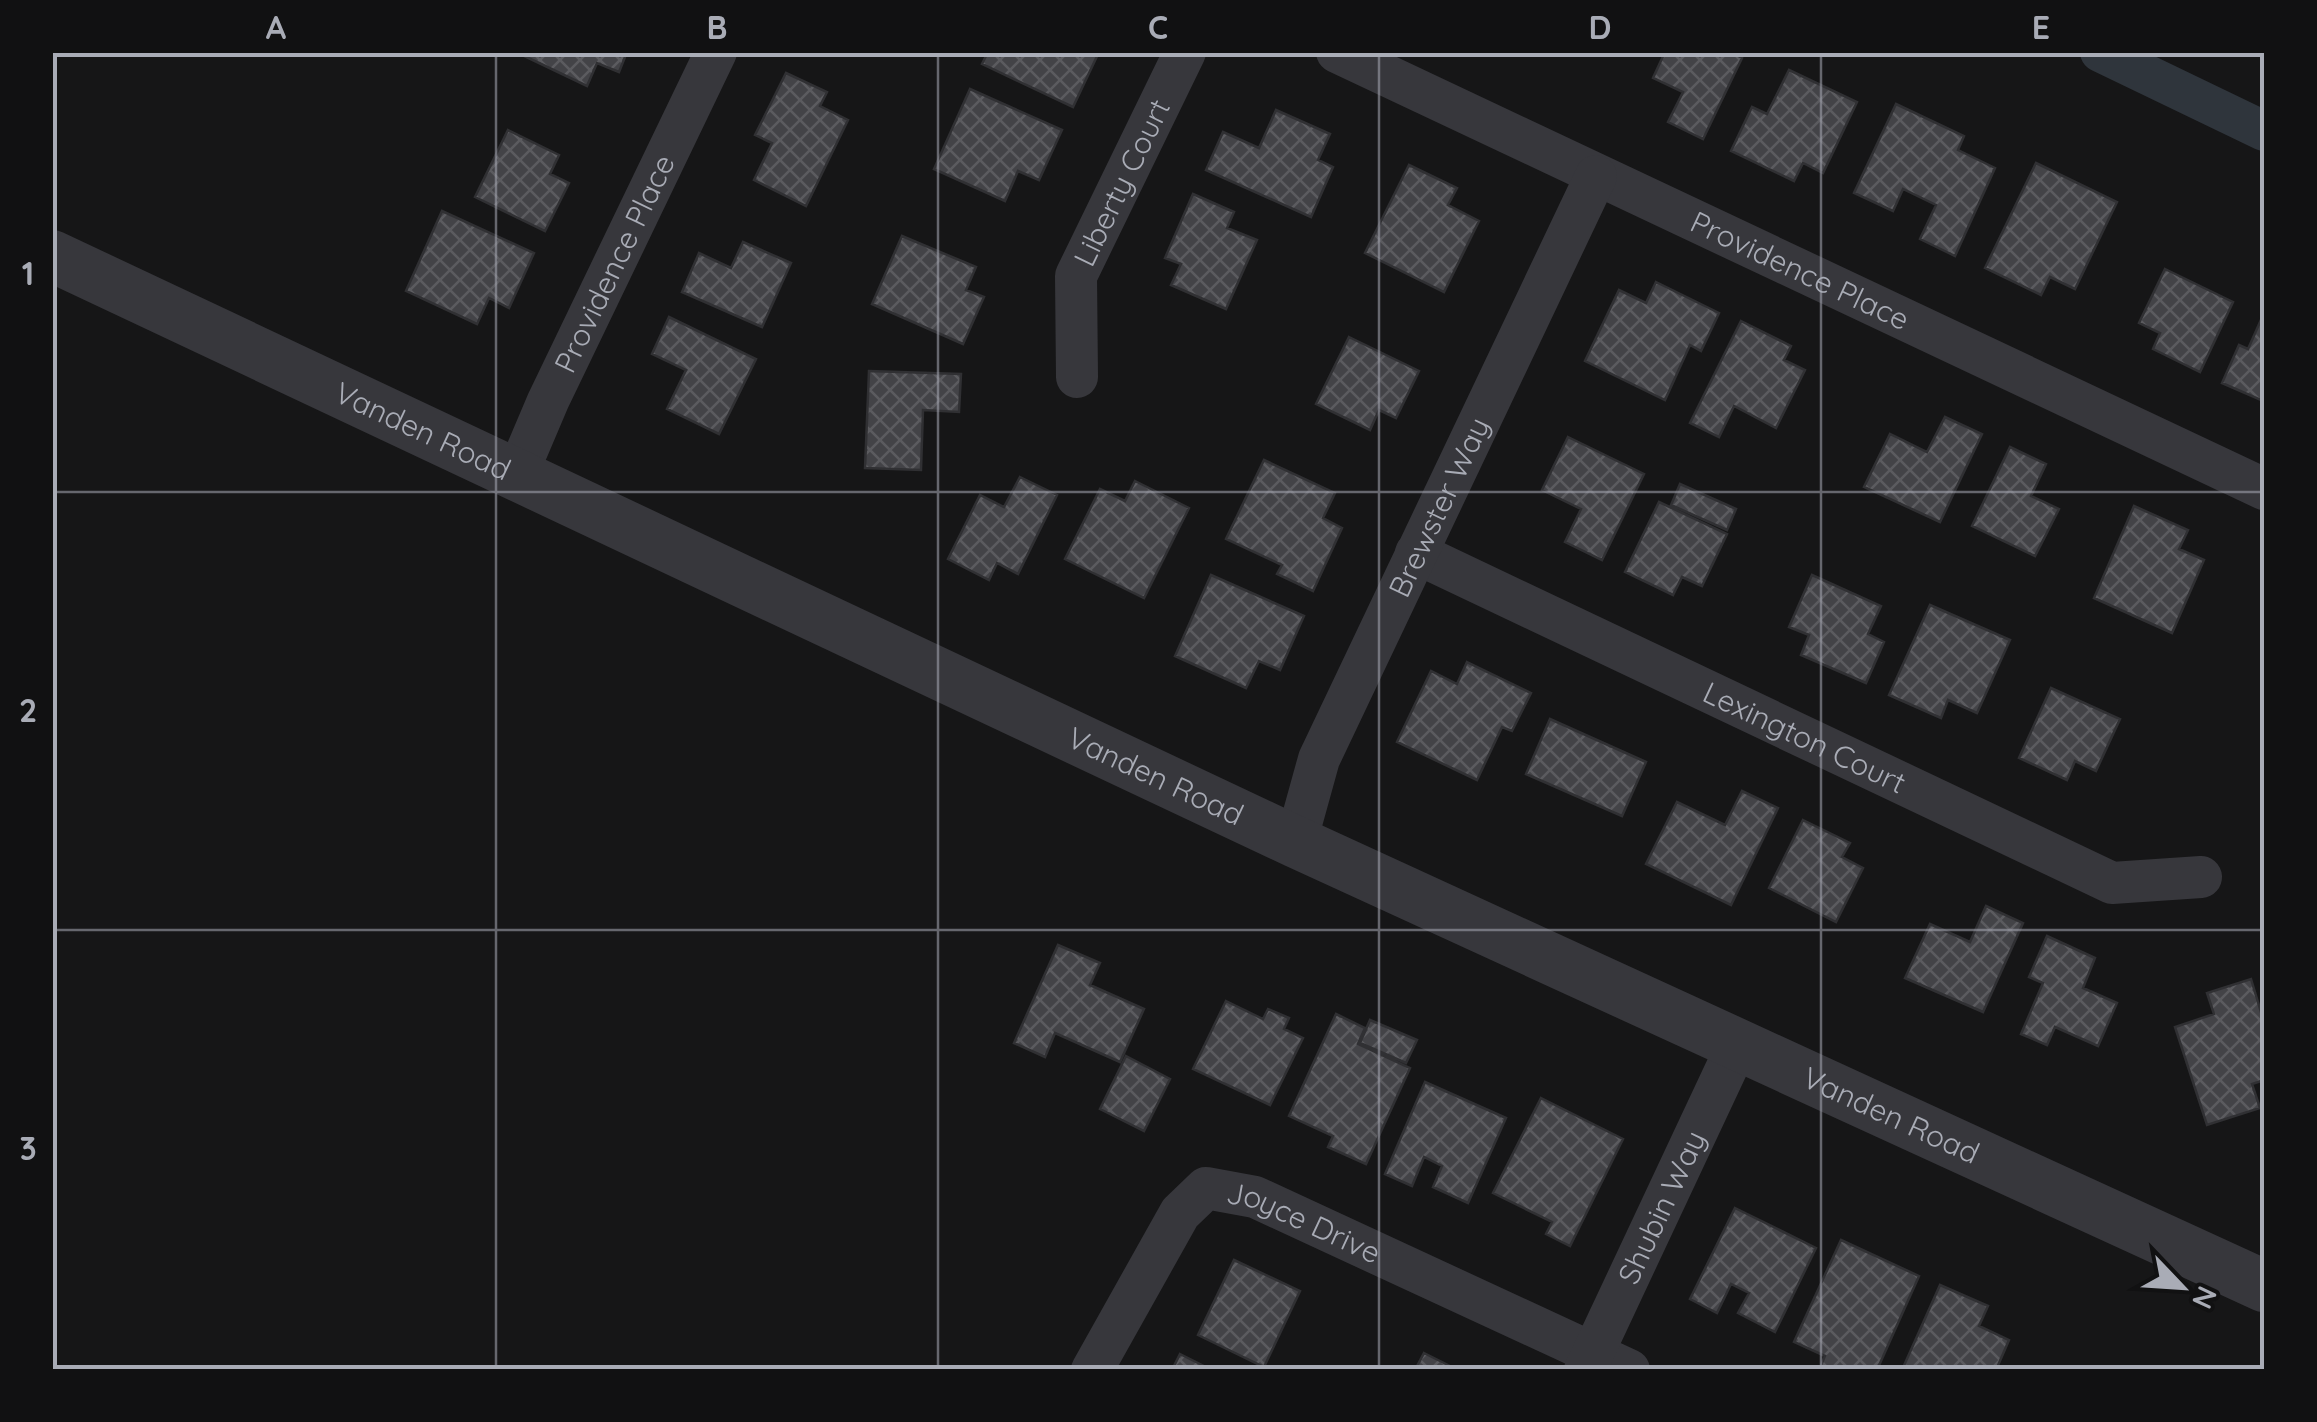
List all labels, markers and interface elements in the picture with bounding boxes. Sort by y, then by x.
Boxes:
text: A [266,7,287,47]
text: B [707,7,727,47]
text: C [1148,7,1168,47]
text: D [1589,7,1611,47]
text: E [2032,7,2050,47]
street label: Liberty Court [1065,93,1178,272]
street label: Providence Place [546,148,683,379]
street label: Providence Place [1684,202,1916,338]
text: 1 [22,253,34,293]
street label: Vanden Road [329,373,517,488]
street label: Brewster Way [1380,411,1498,603]
street label: Lexington Court [1697,673,1912,802]
text: 2 [19,690,37,730]
street label: Vanden Road [1062,718,1250,834]
street label: Vanden Road [1797,1058,1986,1172]
street label: Shubin Way [1609,1124,1714,1290]
text: 3 [19,1128,37,1168]
street label: Joyce Drive [1224,1173,1387,1272]
north arrow [2132,1237,2232,1337]
text: N [2185,1281,2225,1315]

